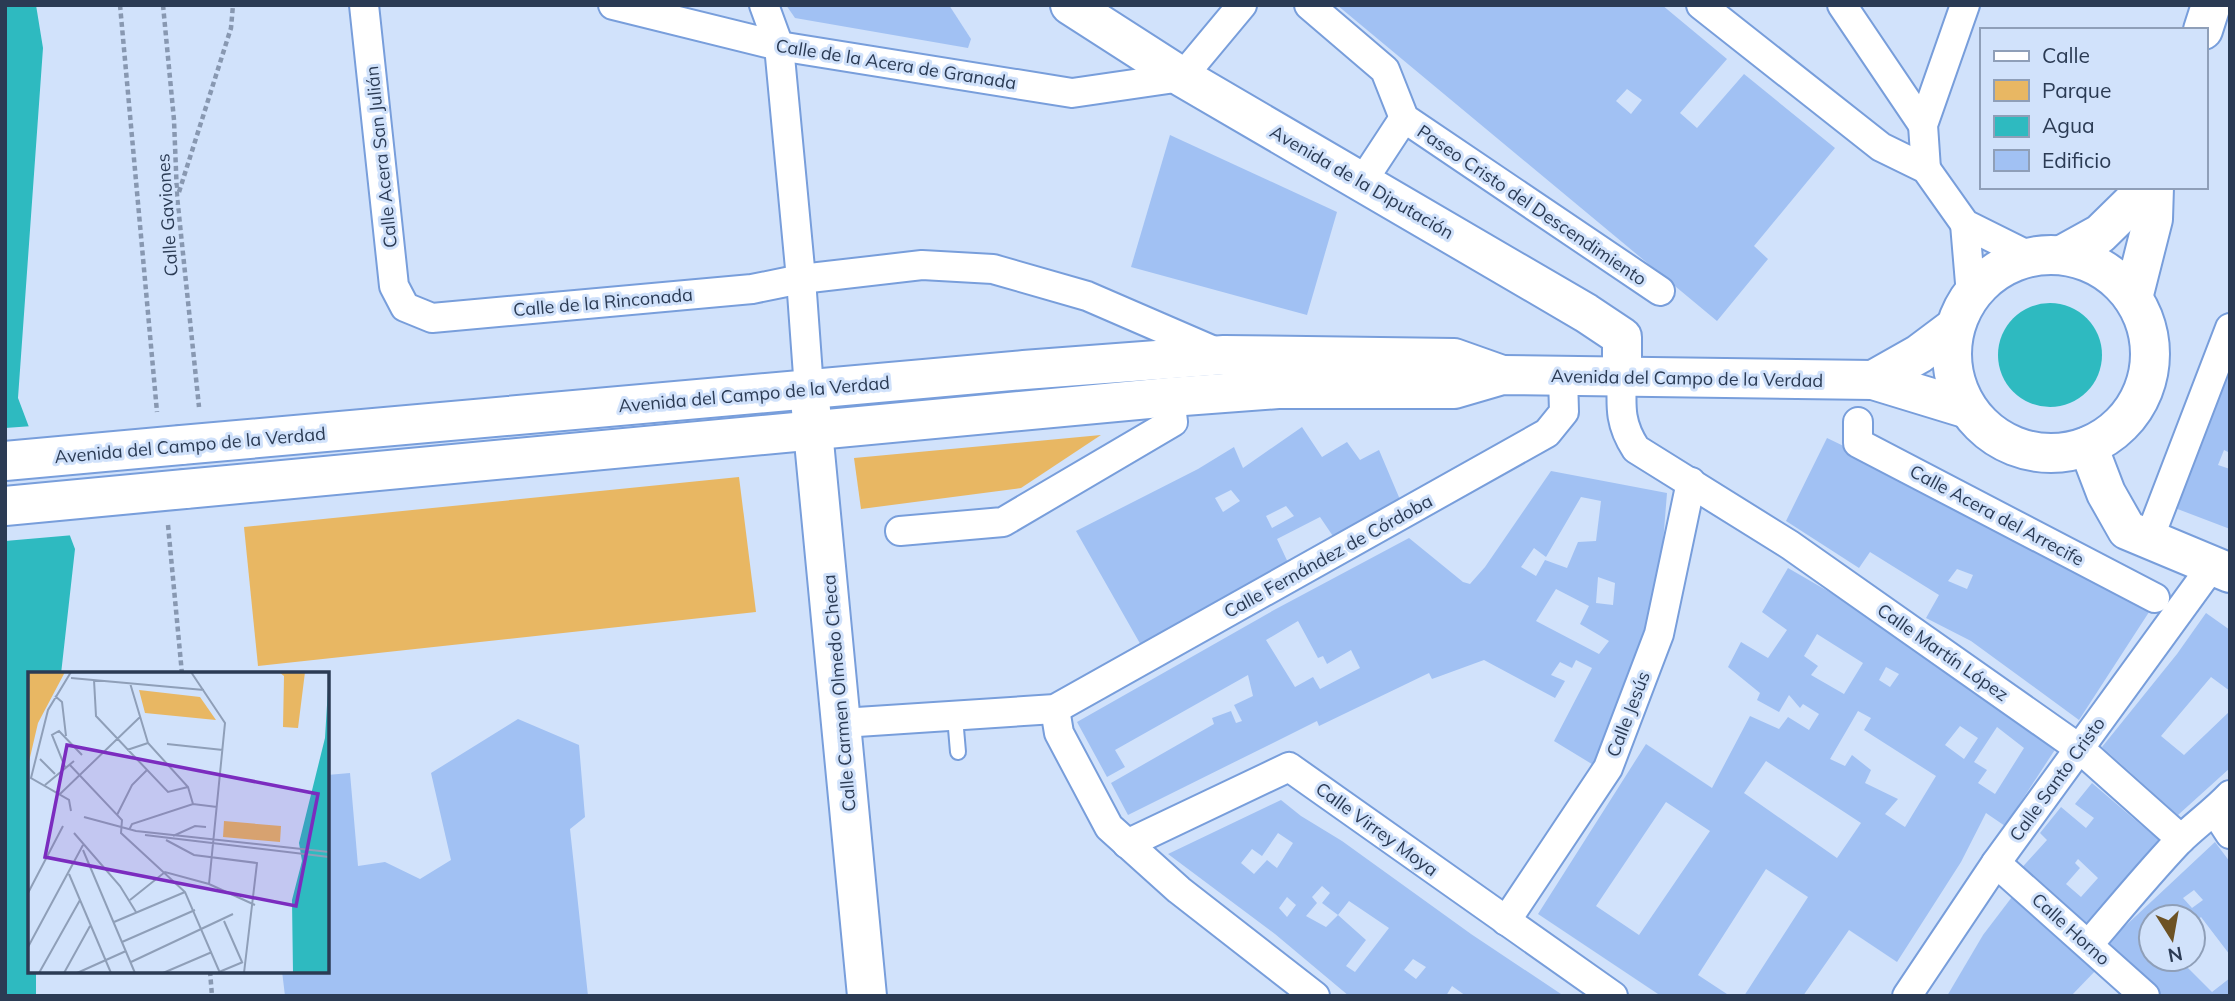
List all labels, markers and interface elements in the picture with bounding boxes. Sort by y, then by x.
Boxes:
legend [1980,28,2207,189]
street label: Calle de la Acera de Granada [774,34,1018,94]
text: Calle [2042,42,2090,68]
street label: Calle Acera San Julián [360,65,402,249]
text: Parque [2042,77,2111,103]
text: Agua [2042,112,2095,138]
street label: Paseo Cristo del Descendimiento [1413,119,1651,291]
street label: Avenida de la Diputación [1266,120,1458,244]
text: Edificio [2042,147,2111,173]
street label: Calle Gaviones [151,153,183,277]
street label: Calle de la Rinconada [512,283,694,321]
street label: Avenida del Campo de la Verdad [1551,364,1823,392]
street label: Avenida del Campo de la Verdad [617,371,891,417]
street label: Avenida del Campo de la Verdad [53,422,327,468]
street label: Calle Acera del Arrecife [1906,459,2088,571]
street label: Calle Fernández de Córdoba [1220,489,1436,623]
street label: Calle Carmen Olmedo Checa [817,573,861,813]
street label: Calle Martín López [1873,598,2013,706]
street label: Calle Jesús [1601,668,1655,760]
inset map [28,672,329,973]
street label: Calle Santo Cristo [2004,712,2110,846]
street label: Calle Virrey Moya [1311,777,1443,881]
street label: Calle Horno [2027,888,2115,970]
north arrow [2137,903,2207,973]
text: N [2166,942,2185,968]

